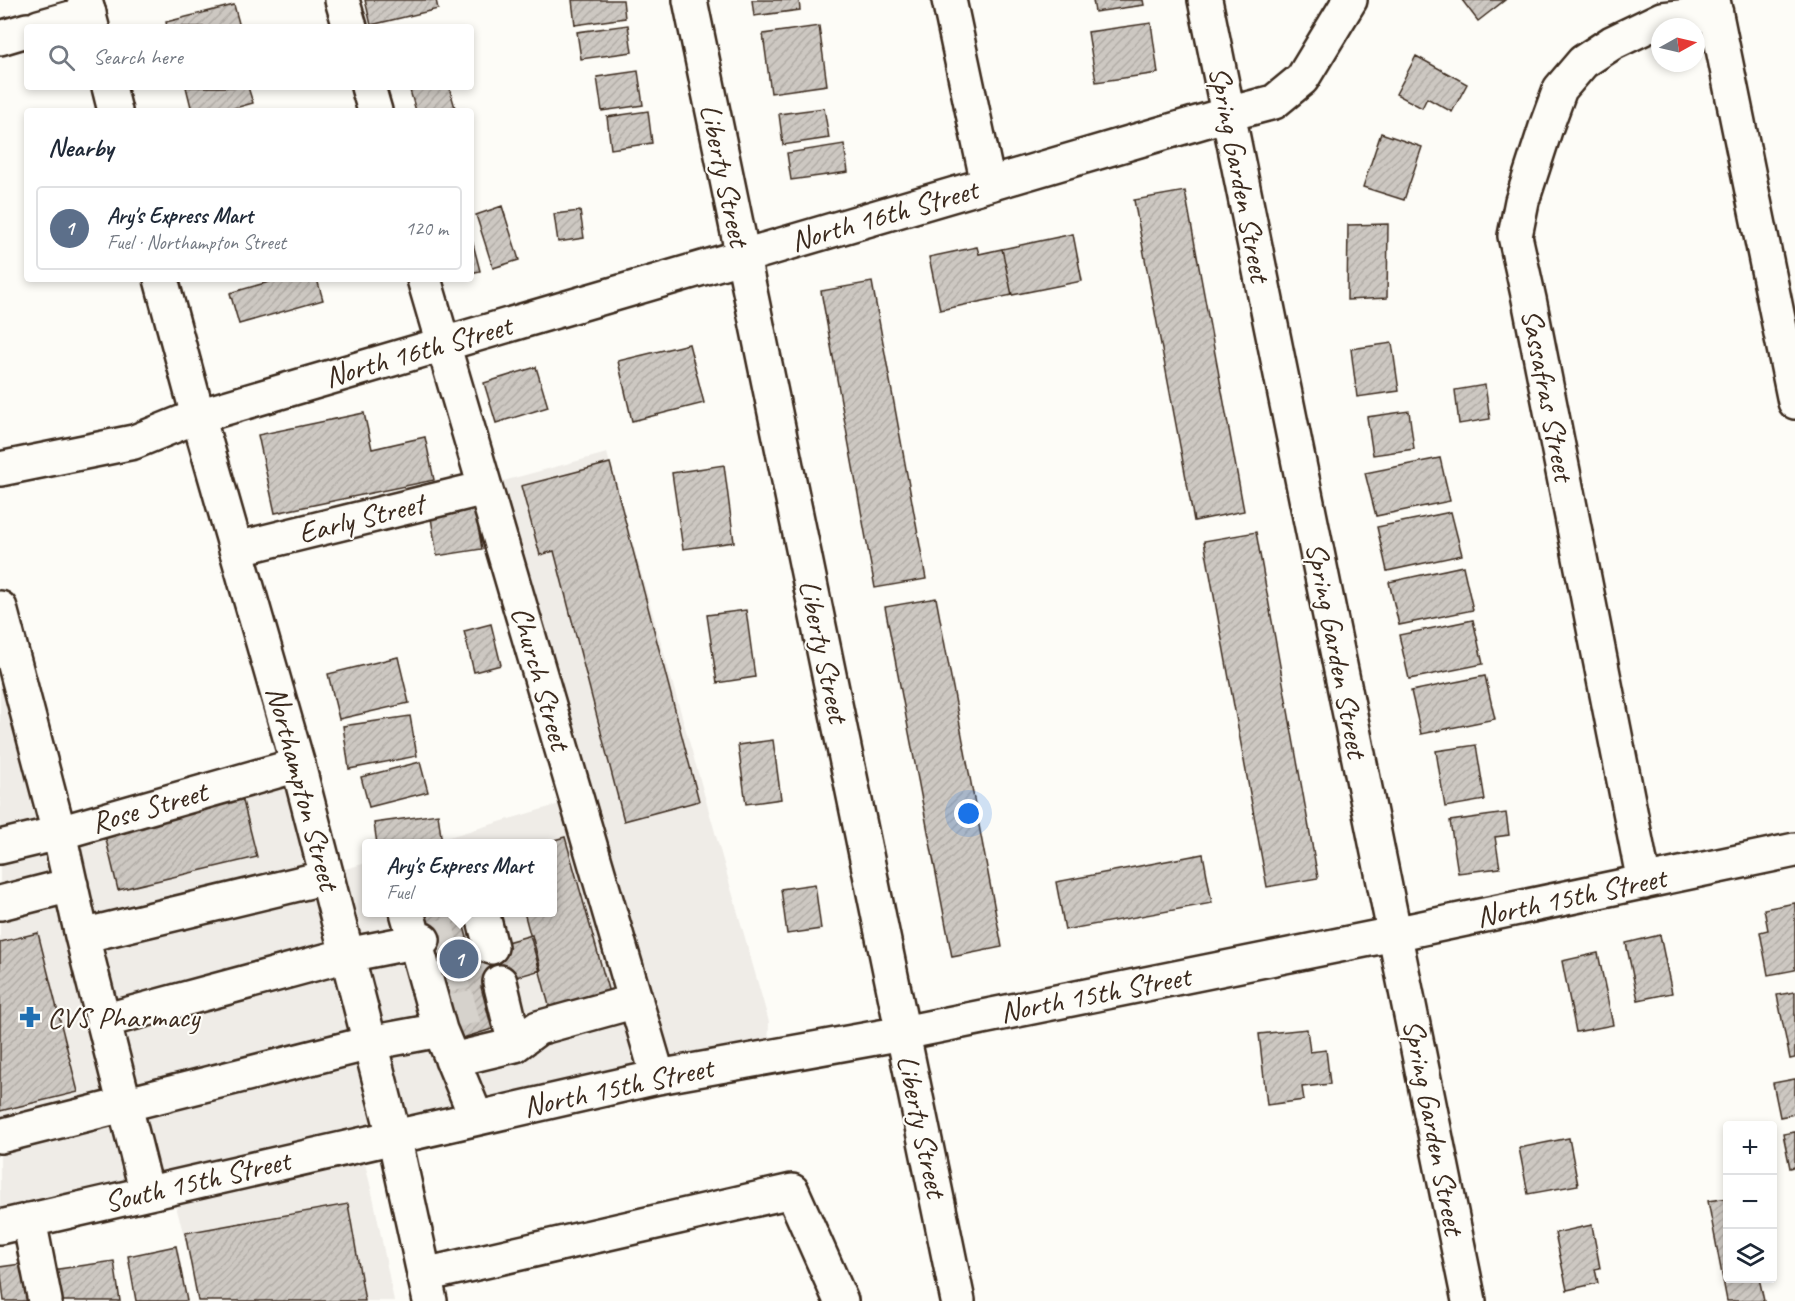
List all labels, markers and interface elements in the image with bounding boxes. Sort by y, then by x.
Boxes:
north arrow [1651,18,1705,72]
search box [24,24,474,90]
icon: search [45,41,78,74]
text: Search here [93,43,183,71]
street label: Spring Garden Street [1201,63,1280,288]
street label: Liberty Street [691,100,759,253]
text: Nearby [48,131,113,164]
street label: North 16th Street [786,169,985,260]
text: Ary's Express Mart [107,202,253,230]
text: 1 [65,216,74,241]
text: 120 m [405,216,448,241]
text: Fuel · Northampton Street [107,230,286,255]
street label: North 16th Street [320,305,519,396]
street label: Sassafras Street [1513,306,1584,487]
street label: Early Street [294,483,431,552]
street label: Spring Garden Street [1298,539,1377,764]
street label: Liberty Street [790,576,858,729]
street label: Church Street [502,602,580,757]
street label: Northampton Street [258,682,349,897]
street label: Rose Street [87,772,214,842]
your location [954,799,983,828]
popup [362,839,557,917]
text: Ary's Express Mart [387,852,532,880]
street label: North 15th Street [1473,858,1672,936]
text: Fuel [387,880,413,905]
pin: 1 [440,936,478,982]
street label: North 15th Street [997,956,1196,1031]
place label: CVS Pharmacy [47,998,201,1036]
pharmacy icon: CVS Pharmacy [18,1005,42,1029]
street label: Spring Garden Street [1395,1016,1474,1241]
street label: North 15th Street [520,1048,719,1126]
street label: Liberty Street [888,1051,956,1204]
map controls [1723,1121,1777,1283]
button: + [1723,1121,1777,1175]
street label: South 15th Street [100,1141,296,1221]
button: − [1723,1175,1777,1229]
button: layers [1723,1229,1777,1283]

